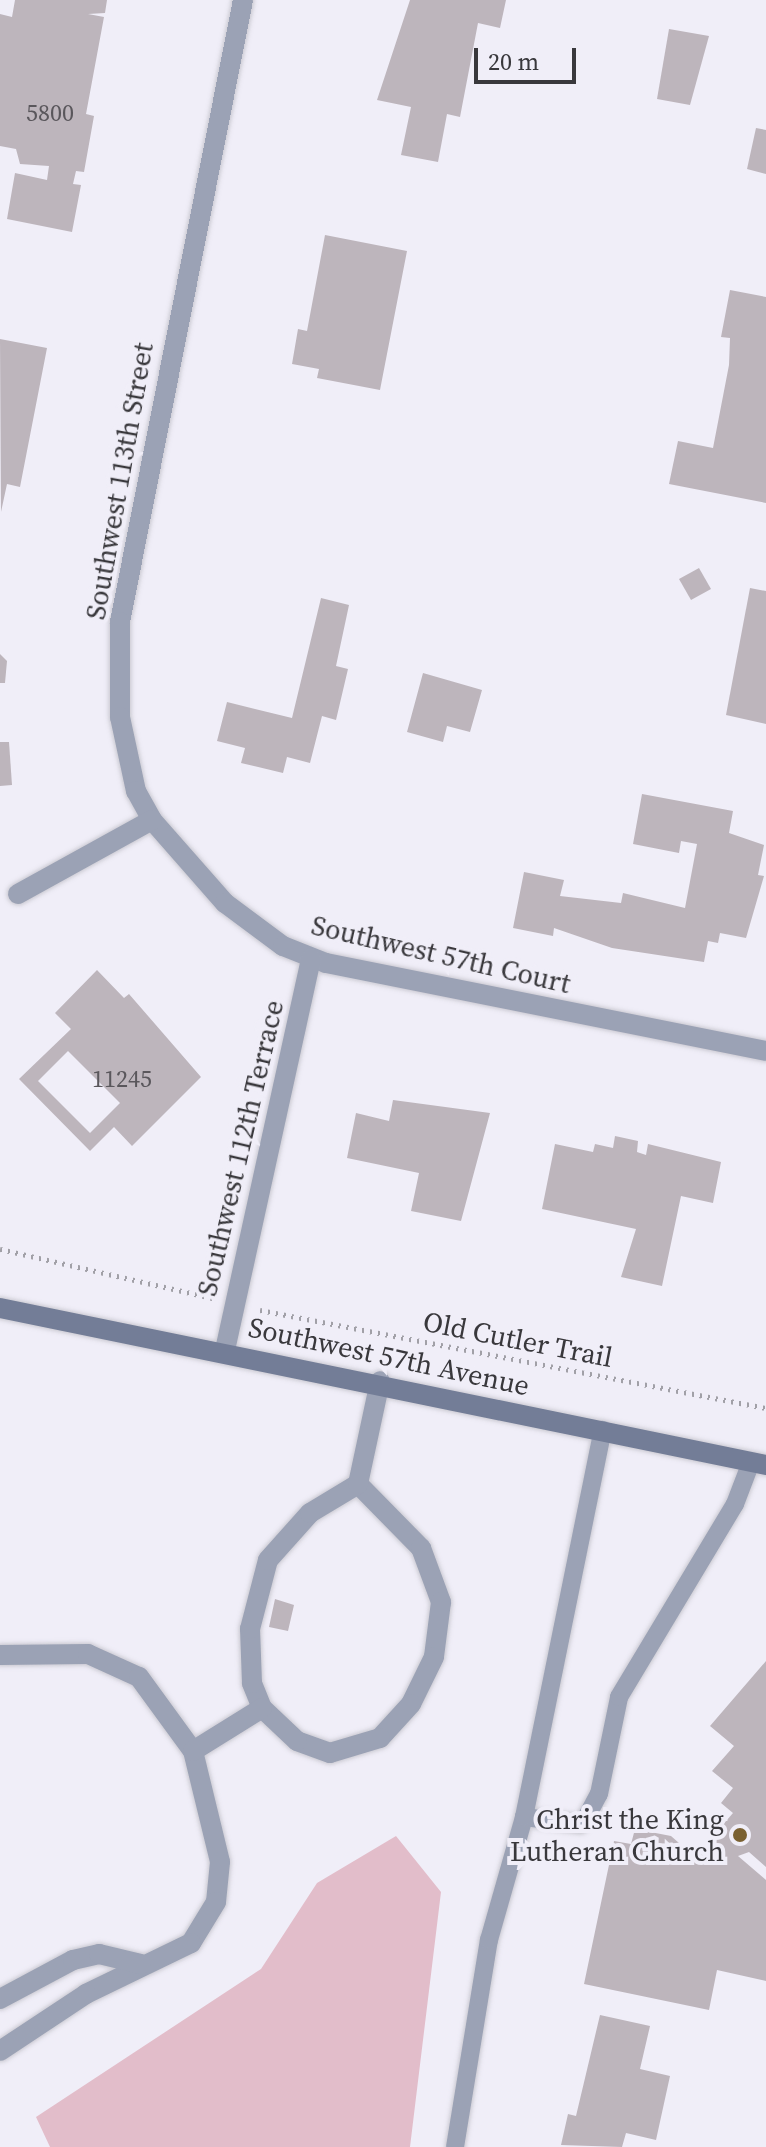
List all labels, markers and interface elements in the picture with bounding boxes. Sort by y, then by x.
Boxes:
scale bar [478,32,580,82]
text: 20 m [488,45,539,78]
house number: 5800 [26,99,74,127]
street label: Southwest 113th Street [78,340,160,622]
street label: Southwest 57th Court [308,908,574,1000]
street label: Southwest 112th Terrace [190,997,290,1299]
house number: 11245 [92,1065,152,1093]
street label: Old Cutler Trail [420,1304,616,1374]
street label: Southwest 57th Avenue [246,1310,532,1402]
place label: Christ the King Lutheran Church [510,1802,724,1868]
marker: Christ the King Lutheran Church [731,1826,749,1844]

